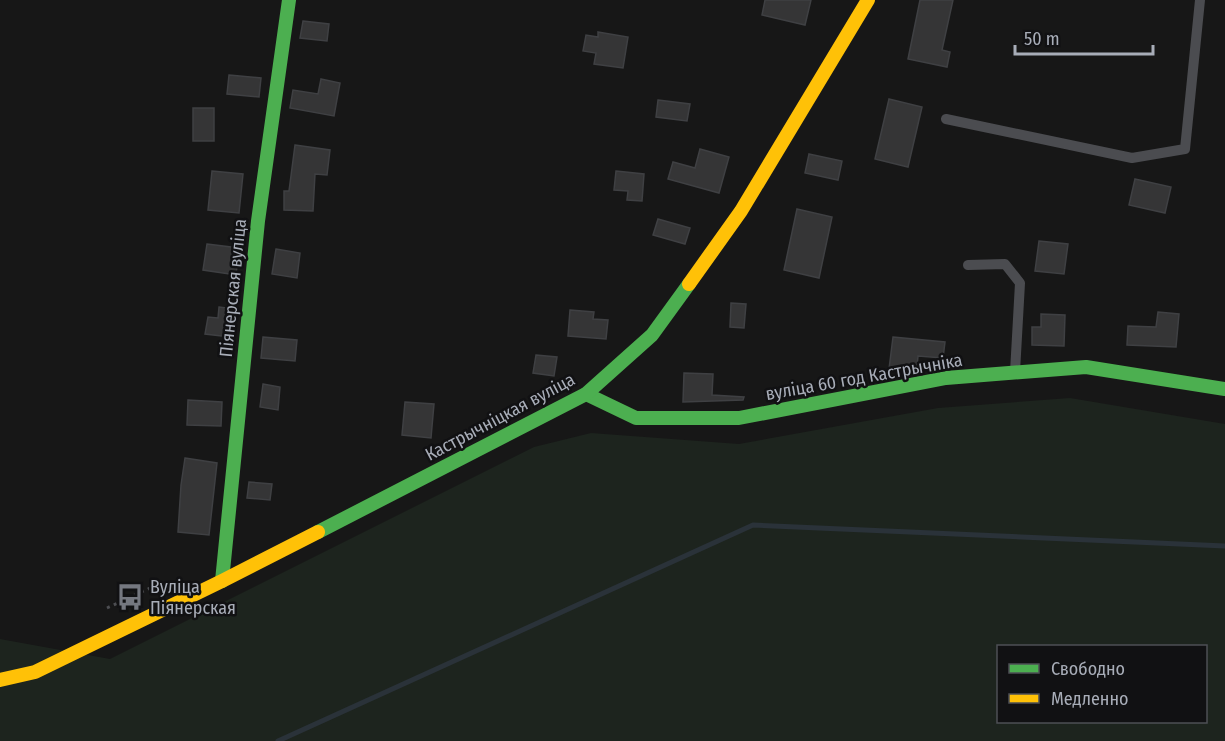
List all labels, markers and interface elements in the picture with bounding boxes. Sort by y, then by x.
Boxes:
scale bar [1015,18,1153,56]
text: 50 m [1024,28,1060,50]
street label: Піянерская вуліца [215,218,251,358]
street label: вуліца 60 год Кастрычніка [764,349,964,405]
street label: Кастрычніцкая вуліца [421,368,579,466]
place label: Вуліца Піянерская [150,576,236,619]
bus stop icon: Вуліца Піянерская [115,582,145,612]
legend [997,645,1207,723]
text: Свободно [1051,658,1125,680]
text: Медленно [1051,688,1129,710]

